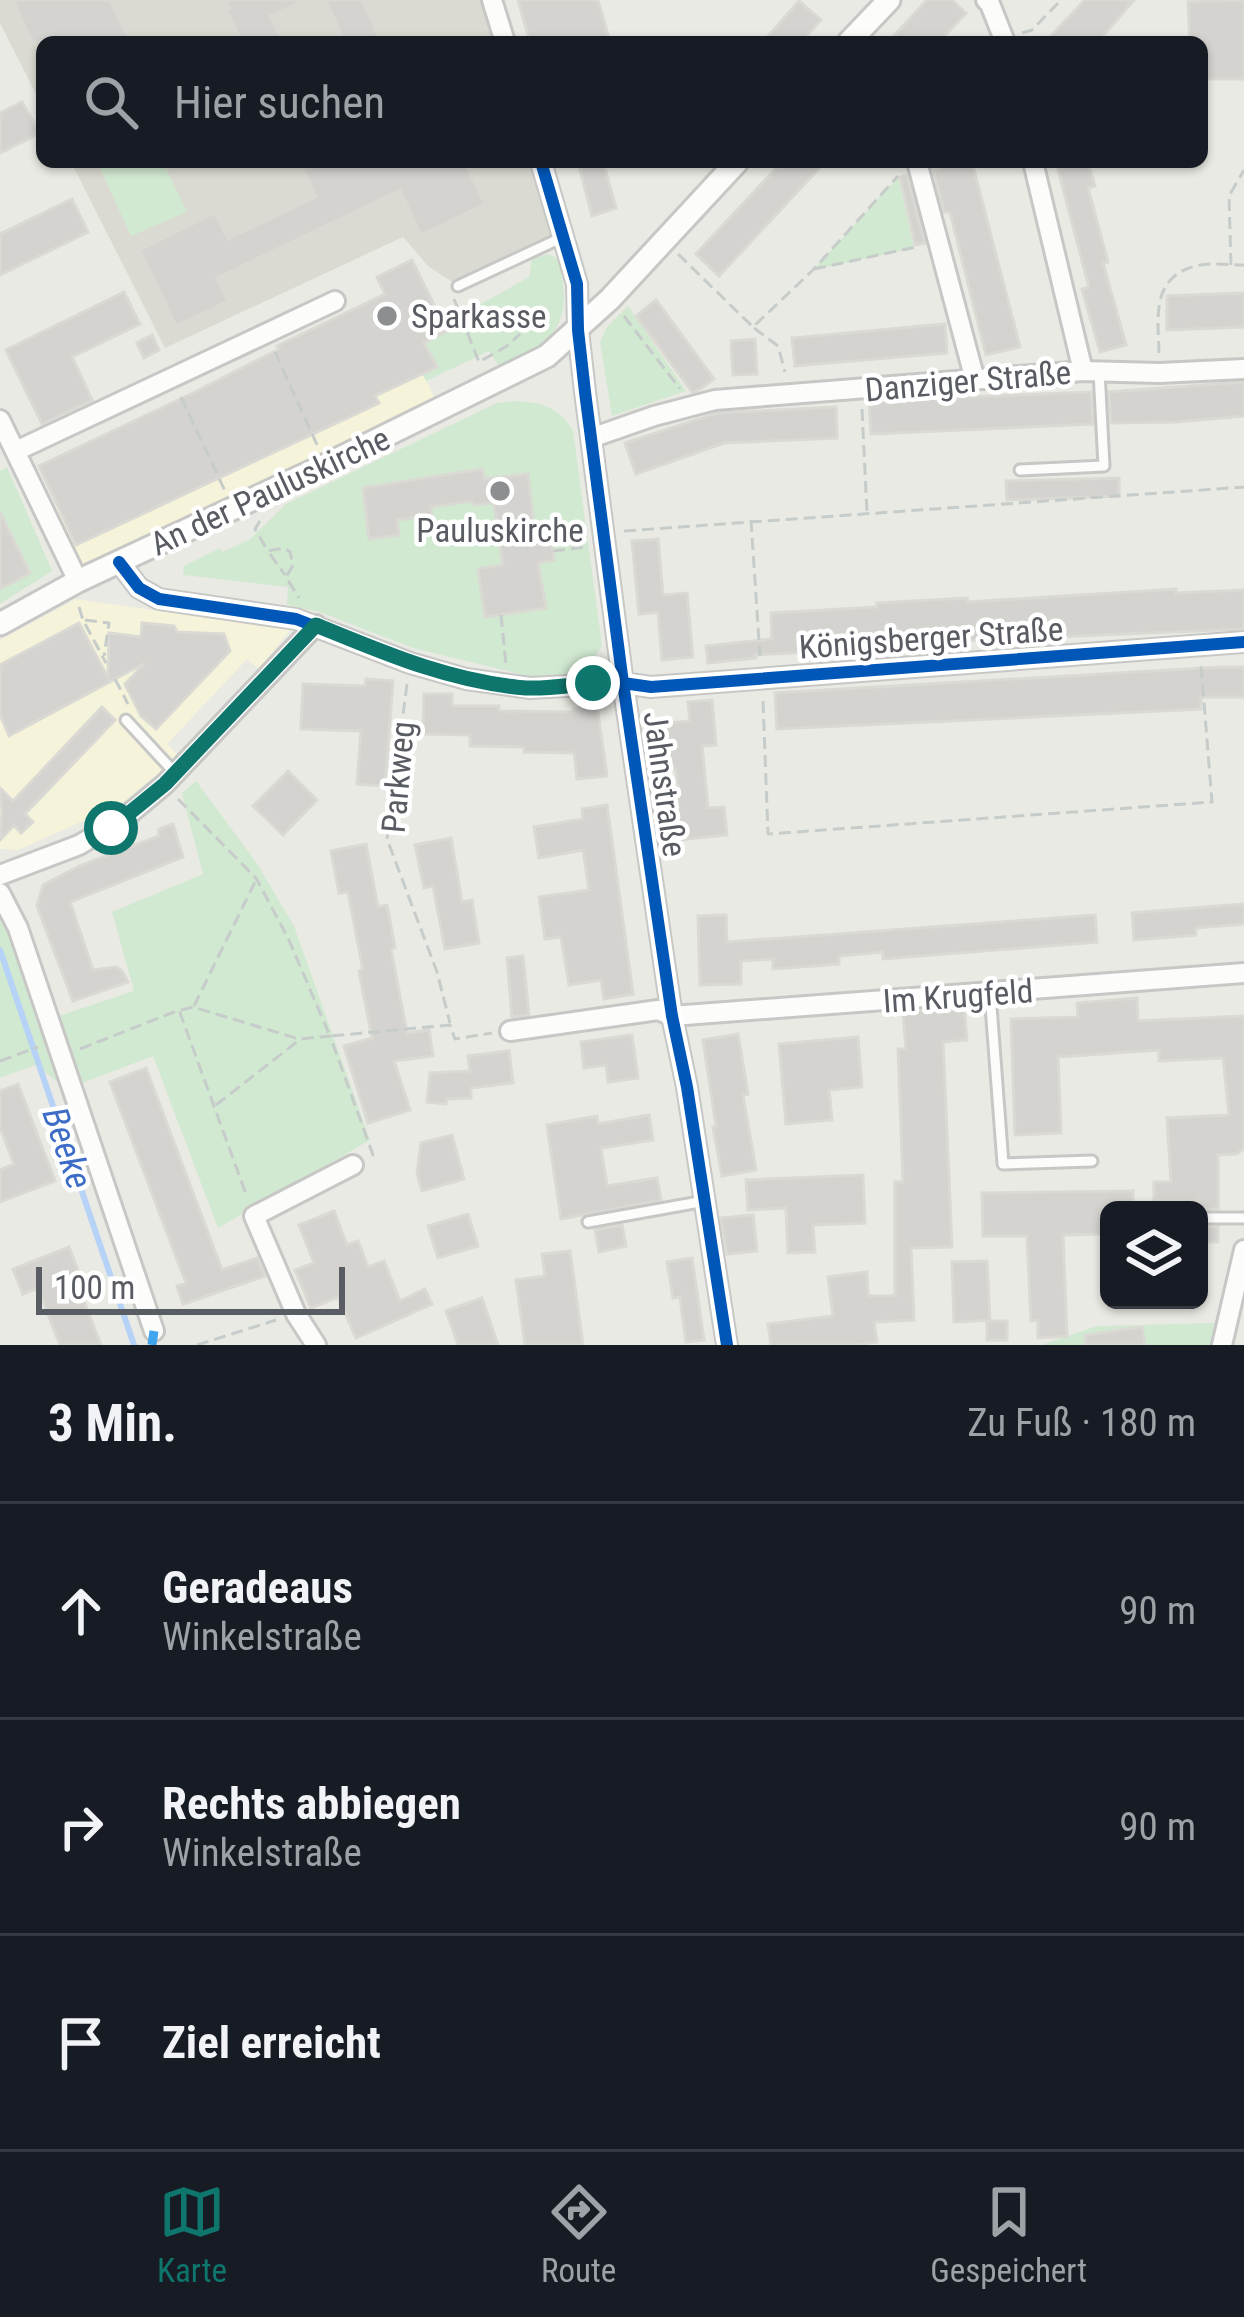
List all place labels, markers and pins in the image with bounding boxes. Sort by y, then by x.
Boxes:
place label: Sparkasse [411,297,547,336]
marker: Sparkasse [374,303,400,329]
marker: Pauluskirche [487,478,513,504]
place label: Pauluskirche [416,511,584,550]

